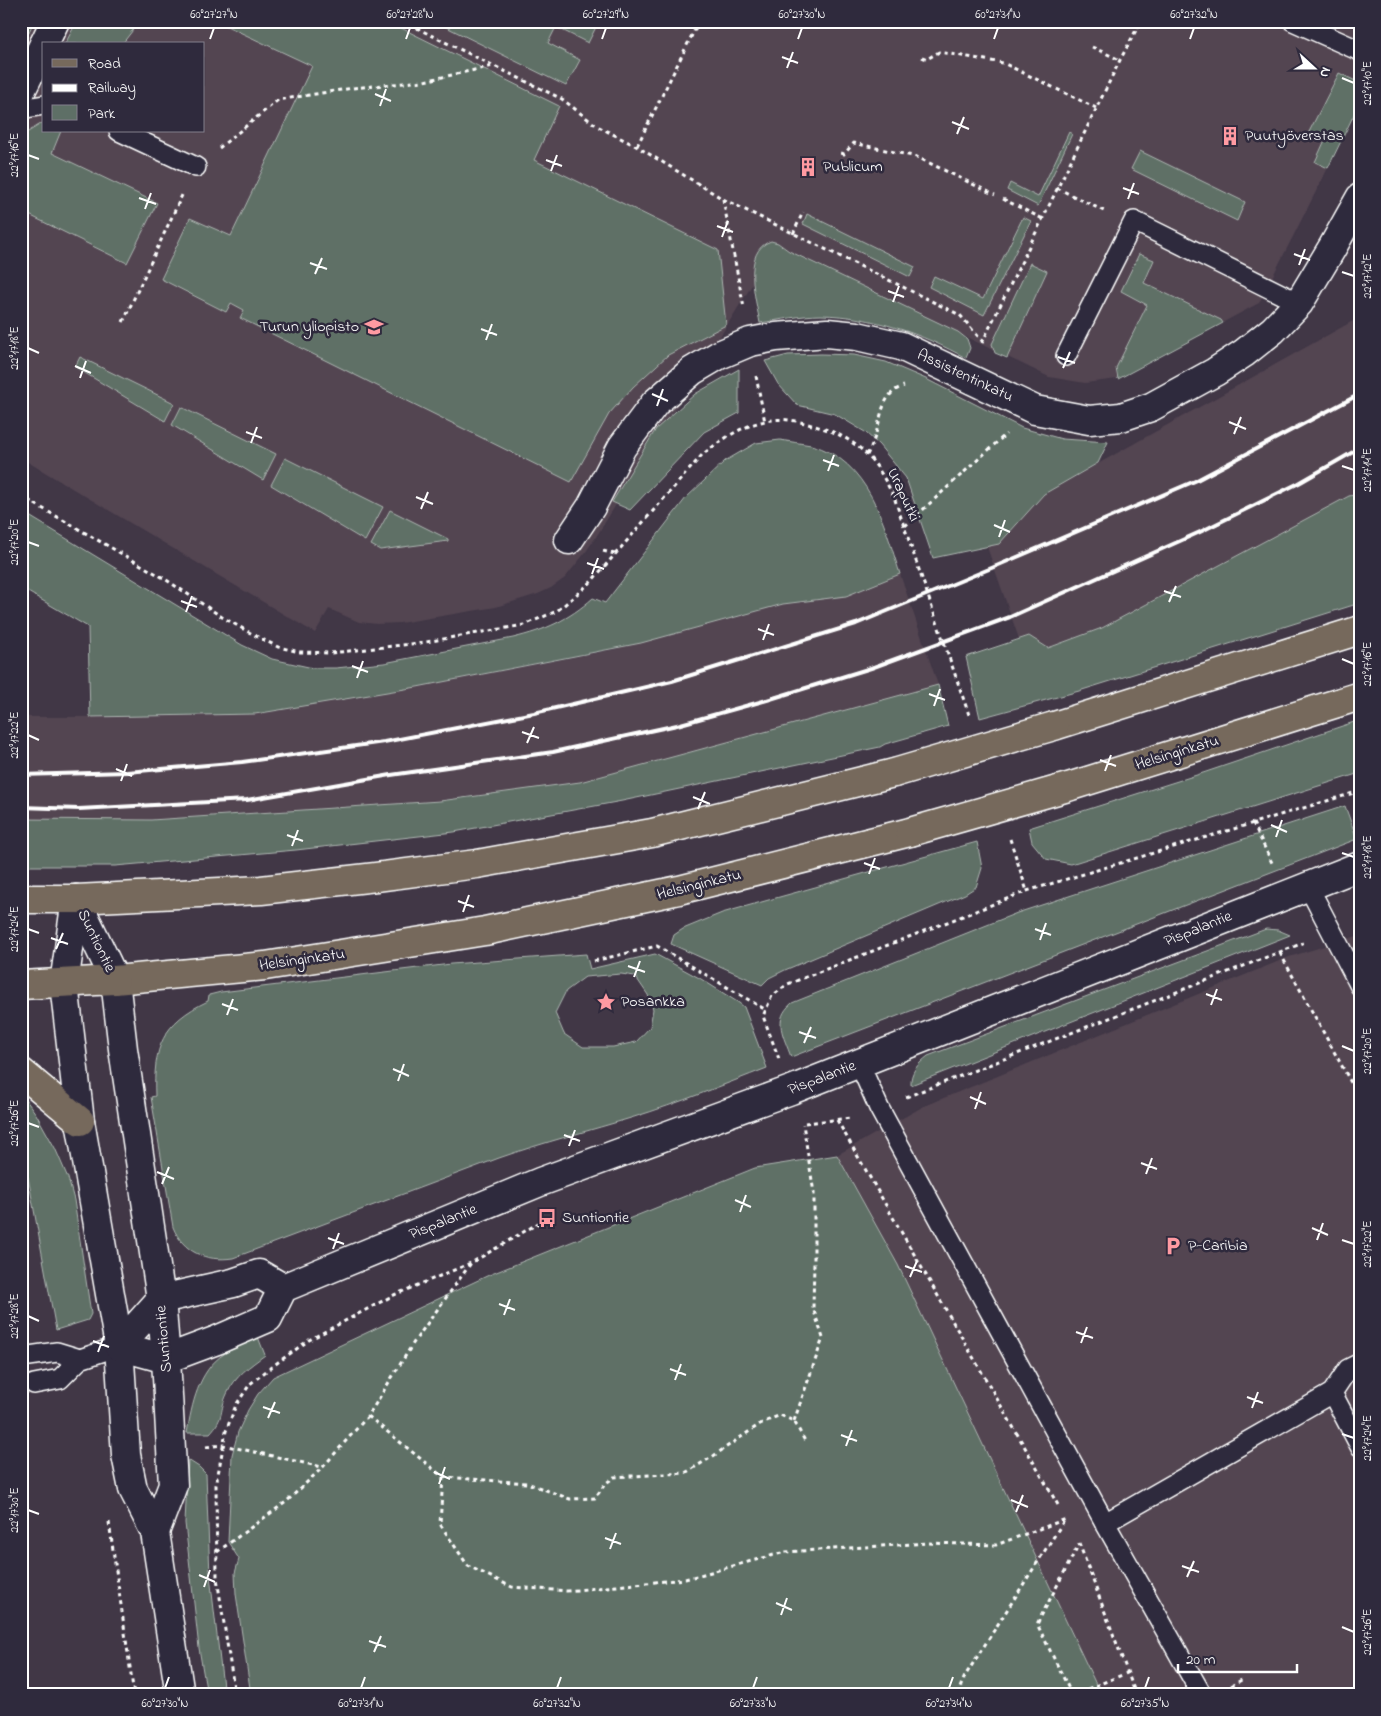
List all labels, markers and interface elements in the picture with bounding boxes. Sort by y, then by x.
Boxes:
text: 60°27'27"N [190,6,238,24]
text: 60°27'28"N [386,6,434,24]
text: 60°27'29"N [583,6,629,24]
text: 60°27'30"N [779,6,825,24]
text: 60°27'31"N [975,6,1021,24]
text: 60°27'32"N [1170,6,1218,24]
legend [42,42,205,132]
north arrow [1288,42,1338,92]
text: Road [88,53,121,75]
text: 22°17'10"E [1359,61,1377,105]
text: N [1313,64,1336,80]
text: Railway [88,77,136,100]
text: Park [88,103,116,125]
place label: Puutyöverstas [1245,124,1344,148]
building icon: Puutyöverstas [1219,125,1241,147]
text: 22°17'16"E [6,133,24,177]
place label: Publicum [823,155,883,179]
building icon: Publicum [797,156,819,178]
text: 22°17'12"E [1359,253,1377,299]
place label: Turun yliopisto [260,315,359,339]
school or university icon: Turun yliopisto [363,316,385,338]
text: 22°17'18"E [6,326,24,370]
street label: Assistentinkatu [913,343,1017,409]
text: 22°17'14"E [1359,448,1377,492]
street label: Uraputki [880,464,926,526]
text: 22°17'20"E [6,519,24,565]
text: 22°17'16"E [1359,642,1377,686]
text: 22°17'22"E [6,711,24,759]
street label: Helsinginkatu [1132,729,1222,777]
text: 22°17'18"E [1359,835,1377,879]
street label: Helsinginkatu [654,863,744,907]
street label: Pispalantie [1160,904,1236,953]
text: 22°17'24"E [6,906,24,952]
street label: Suntiontie [70,906,122,977]
street label: Helsinginkatu [258,942,346,978]
place label: Posankka [621,990,685,1014]
place icon: Posankka [595,991,617,1013]
text: 22°17'20"E [1359,1028,1377,1074]
street label: Pispalantie [784,1054,860,1102]
text: 22°17'26"E [6,1100,24,1146]
street label: Pispalantie [405,1197,481,1246]
place label: Suntiontie [562,1206,630,1230]
bus stop icon: Suntiontie [536,1207,558,1229]
text: 22°17'22"E [1359,1220,1377,1268]
place label: P-Caribia [1188,1234,1248,1258]
parking icon: P-Caribia [1162,1235,1184,1257]
text: 22°17'28"E [6,1293,24,1339]
street label: Suntiontie [149,1304,179,1373]
text: 22°17'24"E [1359,1415,1377,1461]
text: 22°17'30"E [6,1487,24,1533]
text: 22°17'26"E [1359,1609,1377,1655]
scale bar [1178,1641,1297,1673]
text: 20 m [1186,1649,1216,1671]
text: 60°27'30"N [142,1695,188,1713]
text: 60°27'31"N [338,1695,384,1713]
text: 60°27'32"N [533,1695,581,1713]
text: 60°27'33"N [730,1695,776,1713]
text: 60°27'34"N [926,1695,972,1713]
text: 60°27'35"N [1121,1695,1169,1713]

